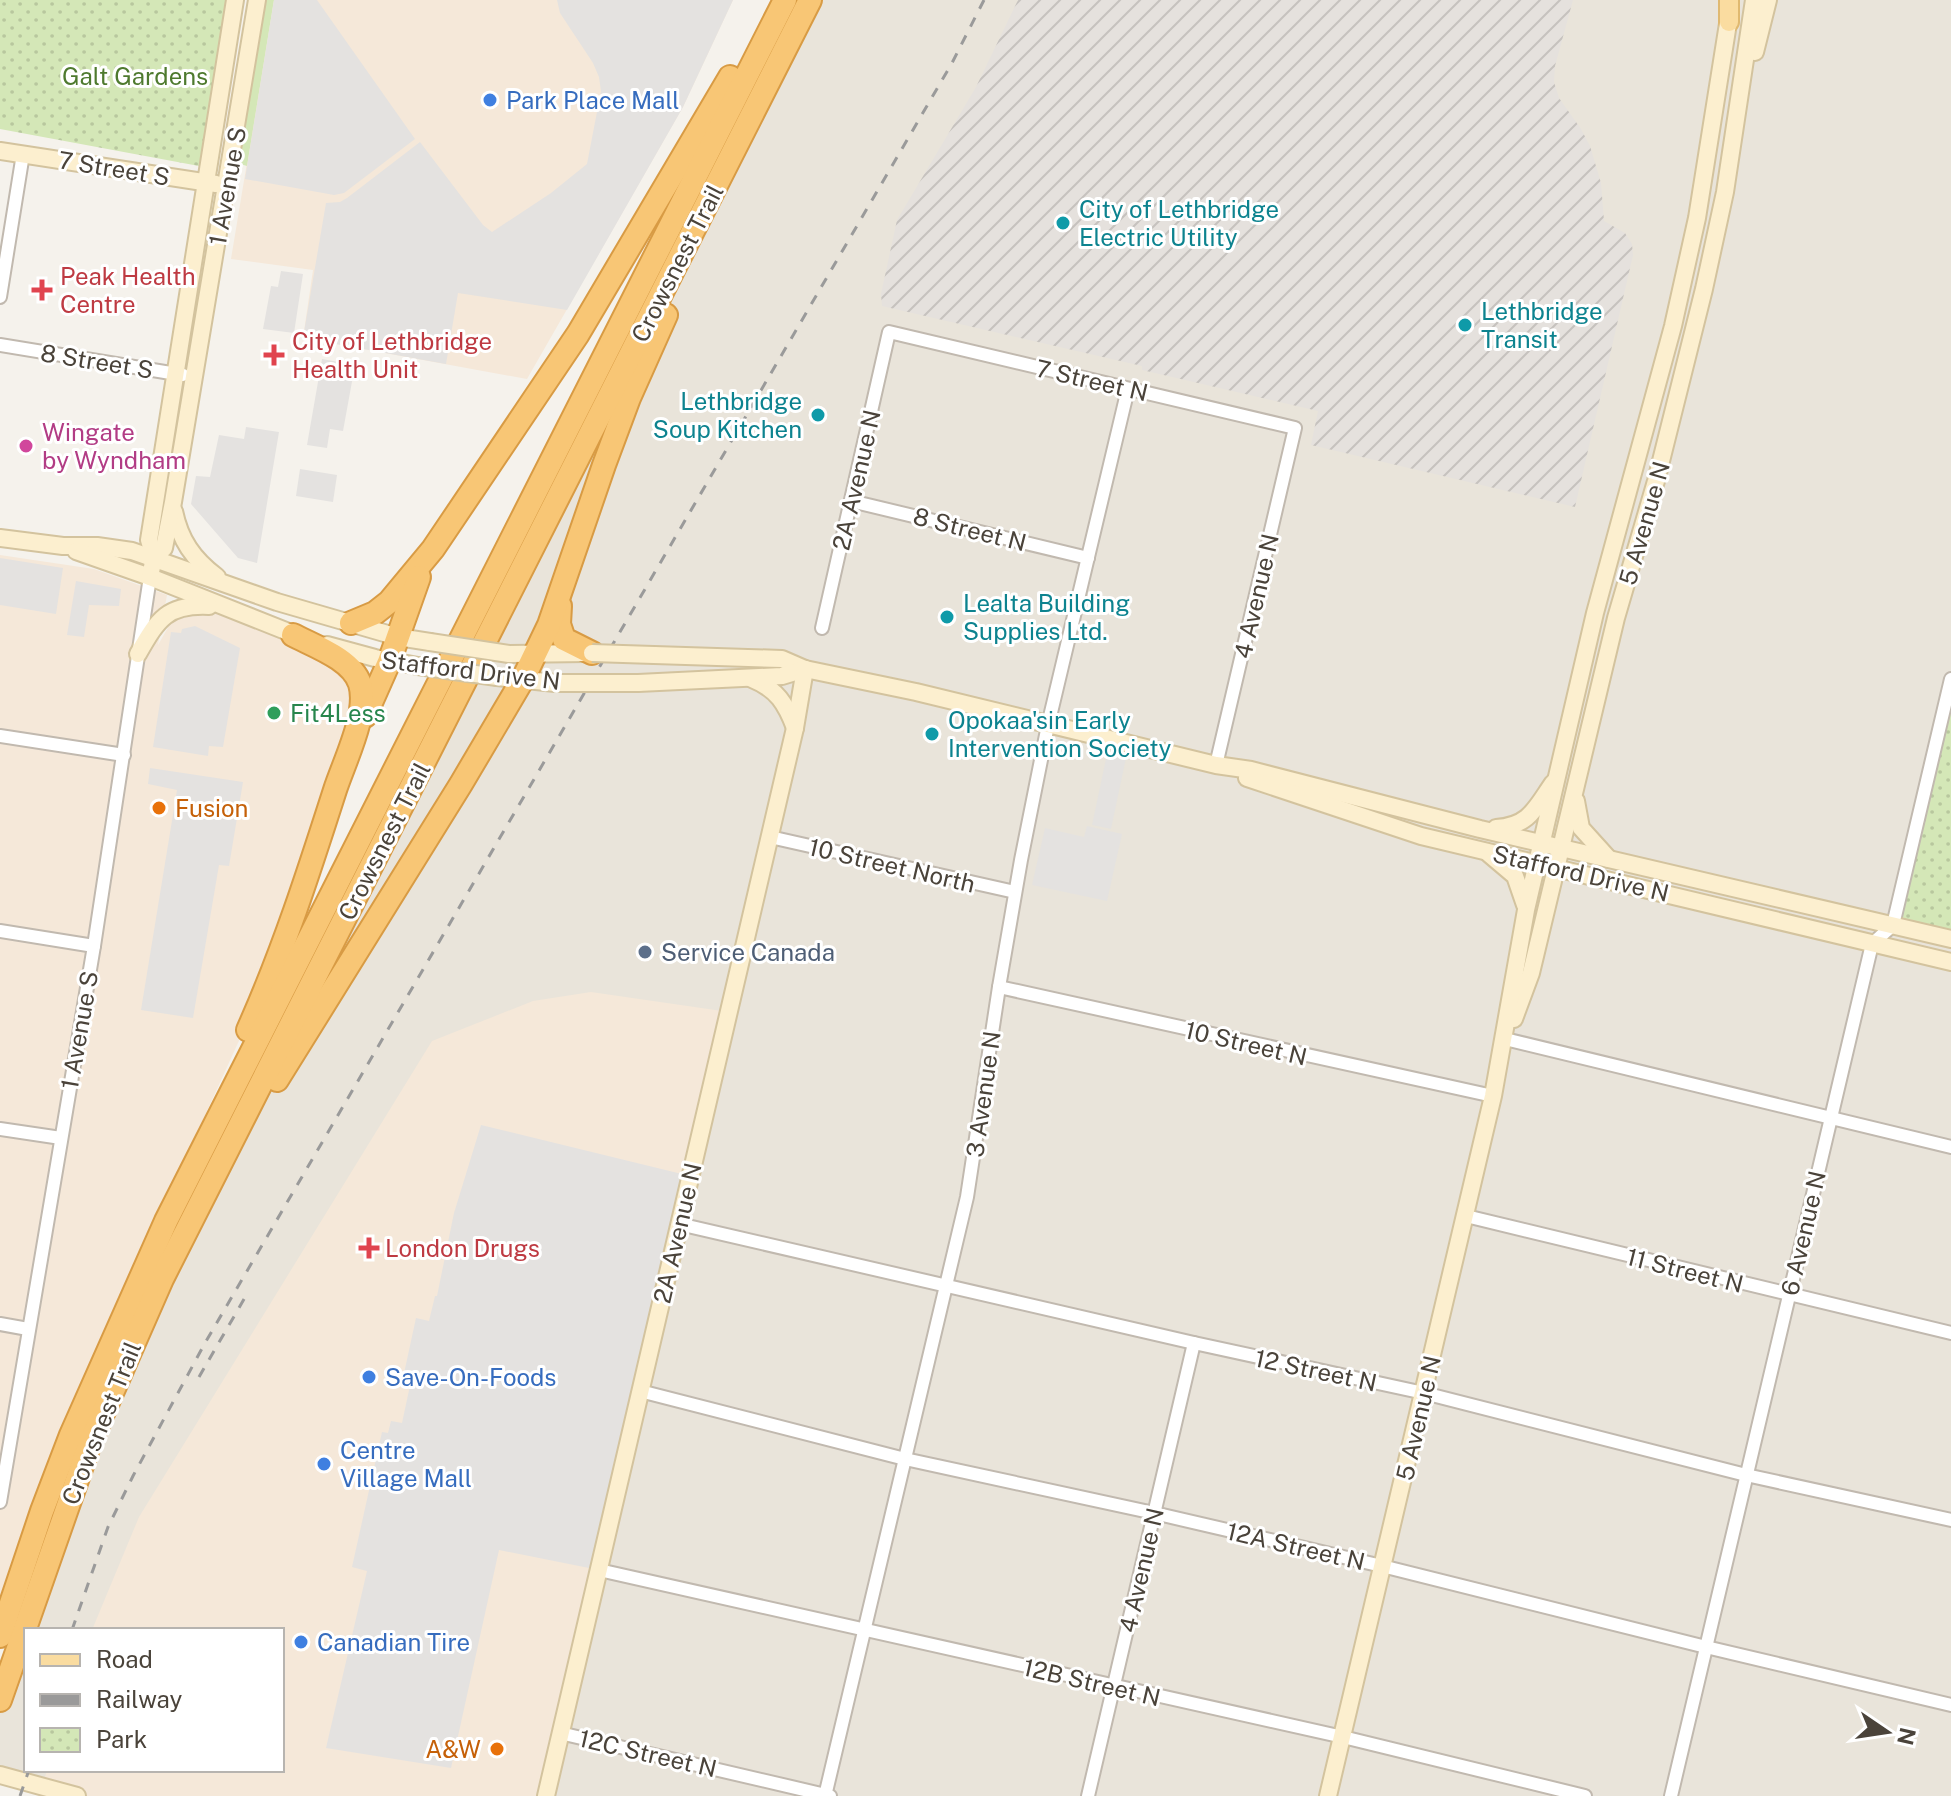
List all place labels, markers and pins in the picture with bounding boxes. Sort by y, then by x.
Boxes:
place label: Park Place Mall [506,86,680,114]
marker: Park Place Mall [481,91,499,109]
place label: City of Lethbridge Electric Utility [1079,195,1279,251]
marker: City of Lethbridge Electric Utility [1054,214,1072,232]
place label: Peak Health Centre [60,262,196,318]
marker: Peak Health Centre [31,279,53,301]
place label: Lethbridge Transit [1481,297,1603,353]
marker: Lethbridge Transit [1456,316,1474,334]
place label: City of Lethbridge Health Unit [292,327,492,383]
marker: City of Lethbridge Health Unit [263,344,285,366]
place label: Lethbridge Soup Kitchen [653,387,802,443]
marker: Lethbridge Soup Kitchen [809,406,827,424]
place label: Wingate by Wyndham [42,418,186,474]
marker: Wingate by Wyndham [17,437,35,455]
place label: Lealta Building Supplies Ltd. [963,589,1130,645]
marker: Lealta Building Supplies Ltd. [938,608,956,626]
place label: Fit4Less [290,699,386,727]
marker: Fit4Less [265,704,283,722]
place label: Opokaa'sin Early Intervention Society [948,706,1172,762]
marker: Opokaa'sin Early Intervention Society [923,725,941,743]
place label: Fusion [175,794,248,822]
marker: Fusion [150,799,168,817]
place label: Service Canada [661,938,835,966]
marker: Service Canada [636,943,654,961]
place label: London Drugs [385,1234,540,1262]
marker: London Drugs [360,1239,378,1257]
place label: Save-On-Foods [385,1363,557,1391]
marker: Save-On-Foods [360,1368,378,1386]
place label: Centre Village Mall [340,1436,472,1492]
marker: Centre Village Mall [315,1455,333,1473]
place label: Canadian Tire [317,1628,470,1656]
marker: Canadian Tire [292,1633,310,1651]
place label: A&W [425,1735,481,1763]
marker: A&W [488,1740,506,1758]

